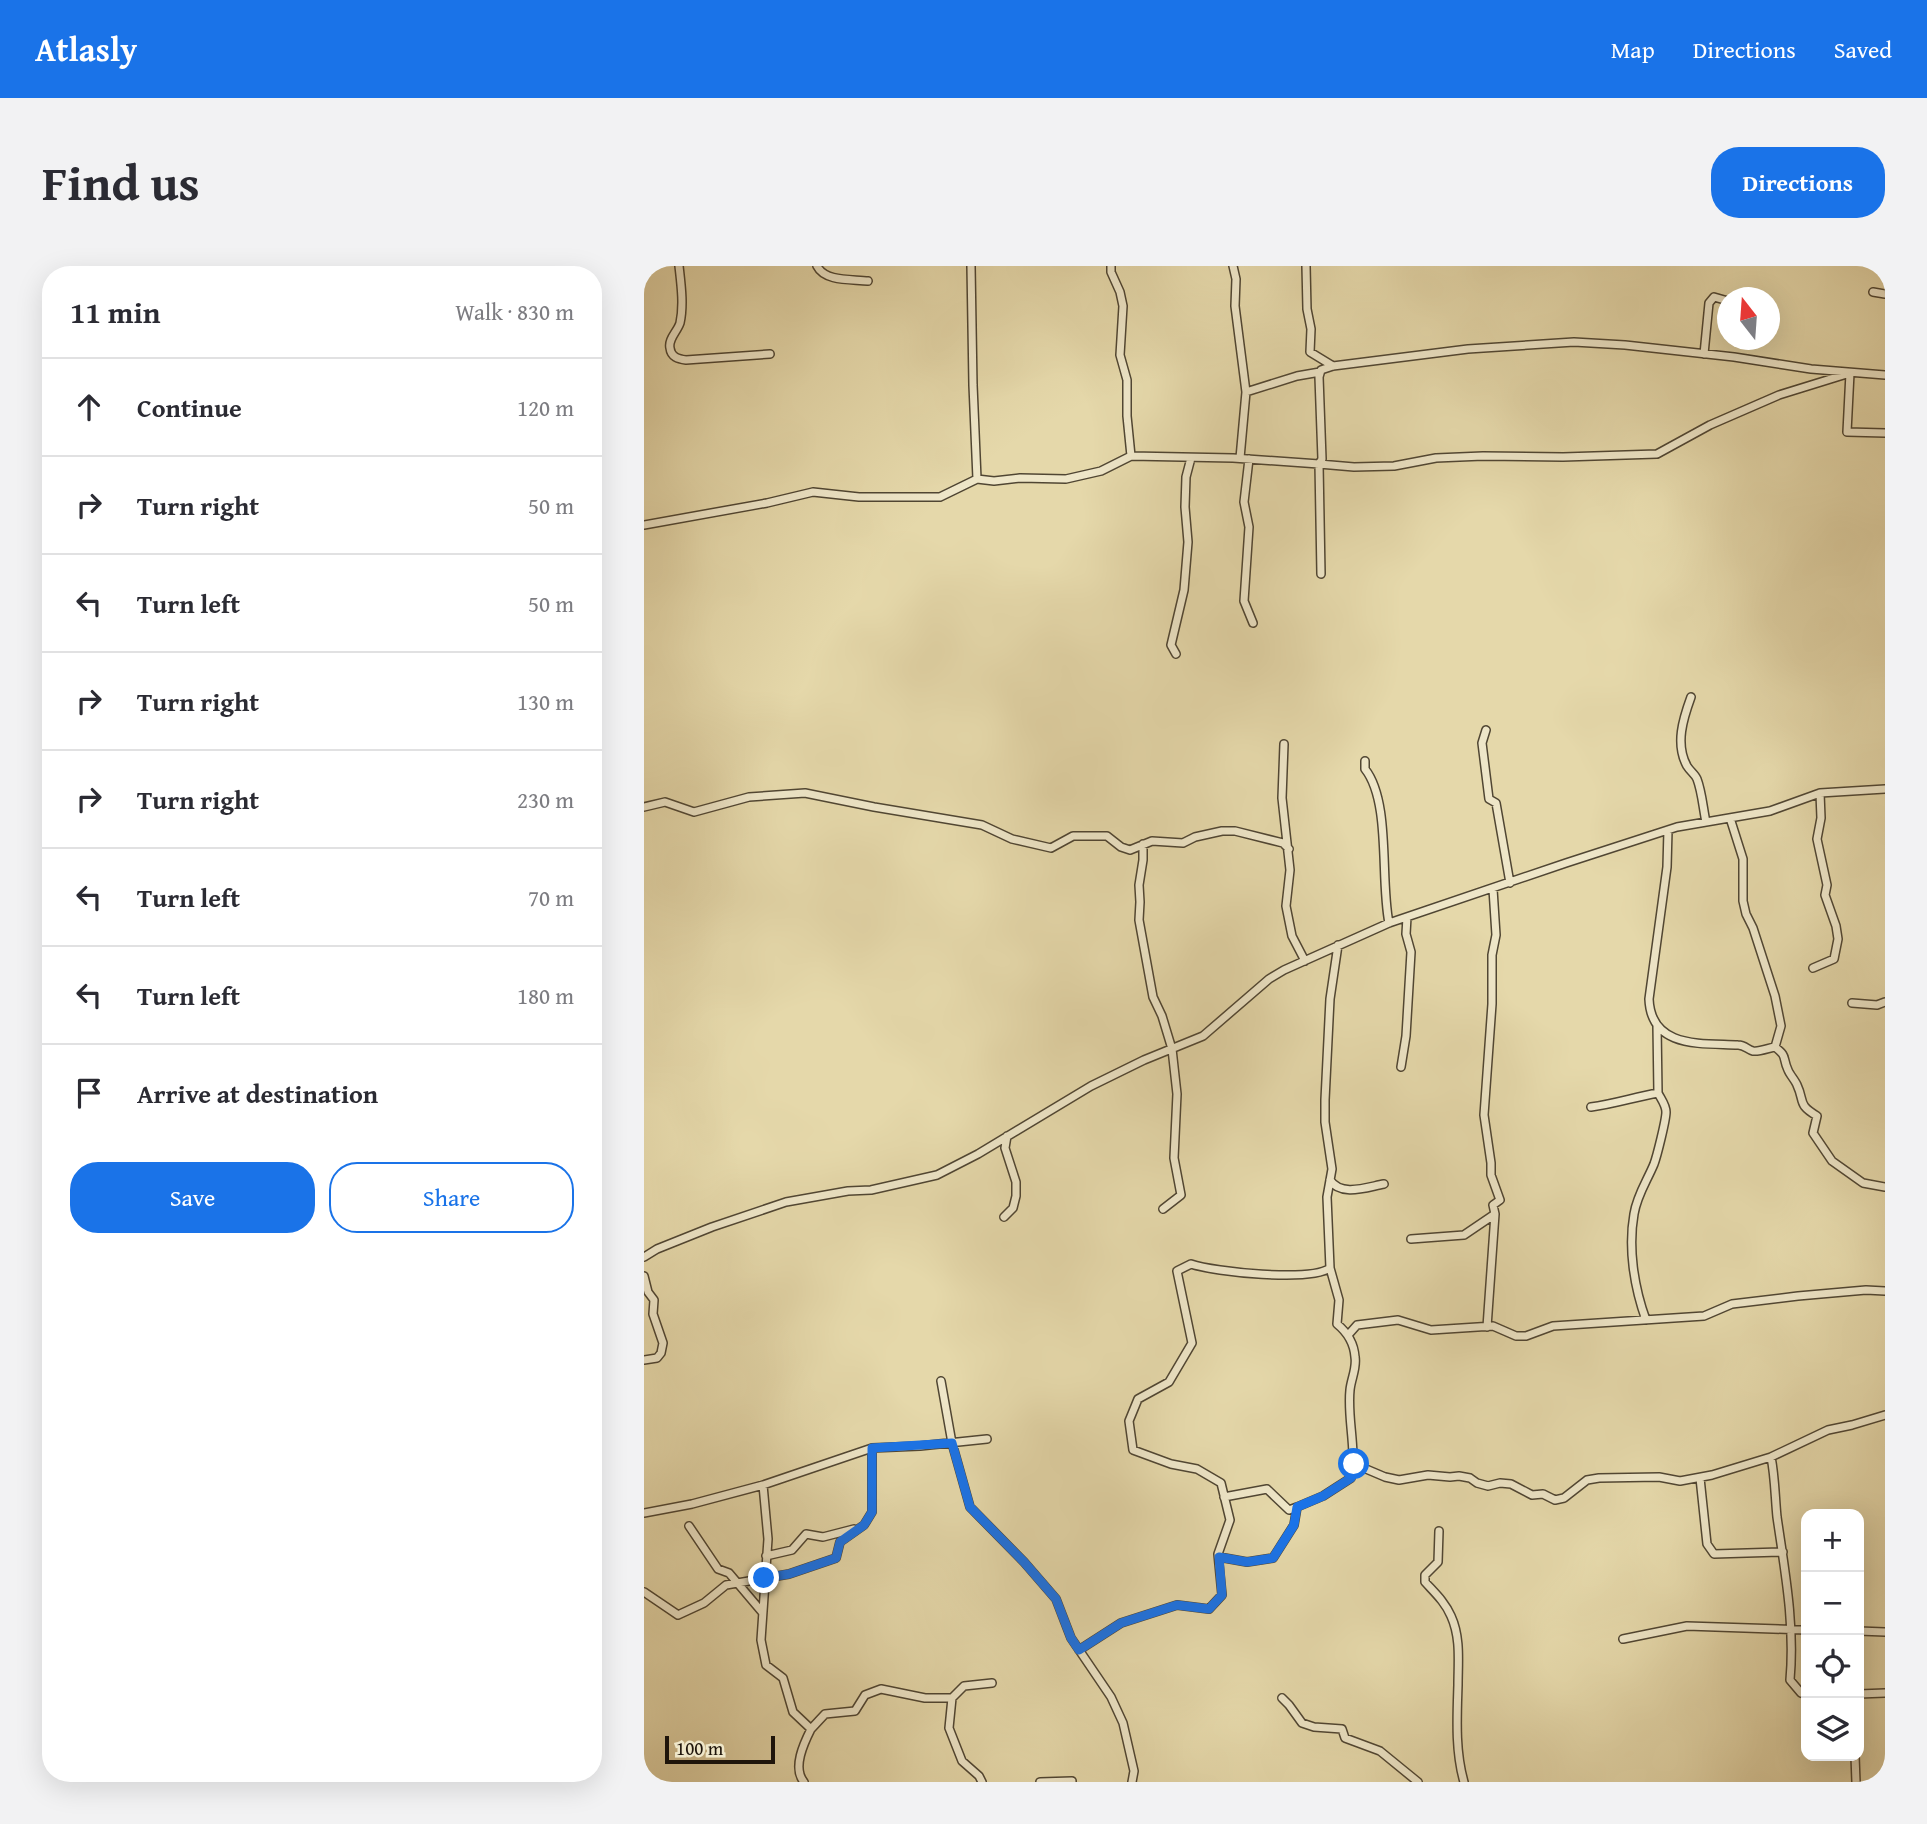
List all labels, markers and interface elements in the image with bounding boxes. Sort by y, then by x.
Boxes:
text: Atlasly [35,25,137,73]
text: Map [1611,32,1655,67]
text: Directions [1693,32,1796,67]
text: Saved [1834,32,1892,67]
text: Find us [42,146,200,218]
button: Directions [1711,147,1885,218]
north arrow [1717,287,1780,350]
text: 11 min [70,290,160,334]
text: Walk · 830 m [455,295,574,328]
icon: ahead [70,388,108,426]
text: Continue [137,388,242,427]
text: 120 m [517,391,574,424]
icon: right [70,486,108,524]
text: Turn right [137,486,259,525]
text: 50 m [528,489,574,522]
icon: left [70,584,108,622]
text: Turn left [137,584,240,623]
text: 50 m [528,587,574,620]
icon: right [70,682,108,720]
text: Turn right [137,682,259,721]
text: 130 m [517,685,574,718]
icon: right [70,780,108,818]
text: Turn right [137,780,259,819]
text: 230 m [517,783,574,816]
icon: left [70,878,108,916]
text: Turn left [137,878,240,917]
text: 70 m [528,881,574,914]
icon: left [70,976,108,1014]
text: Turn left [137,976,240,1015]
text: 180 m [517,979,574,1012]
icon: arrive [70,1074,108,1112]
text: Arrive at destination [137,1074,378,1113]
button: Save [70,1162,315,1233]
button: Share [329,1162,574,1233]
route start [1338,1448,1369,1479]
map controls [1801,1509,1864,1761]
button: + [1801,1509,1864,1572]
route end [748,1562,779,1593]
button: − [1801,1572,1864,1635]
button: locate [1801,1635,1864,1698]
button: layers [1801,1698,1864,1761]
scale bar [665,1733,775,1765]
text: 100 m [676,1734,723,1762]

